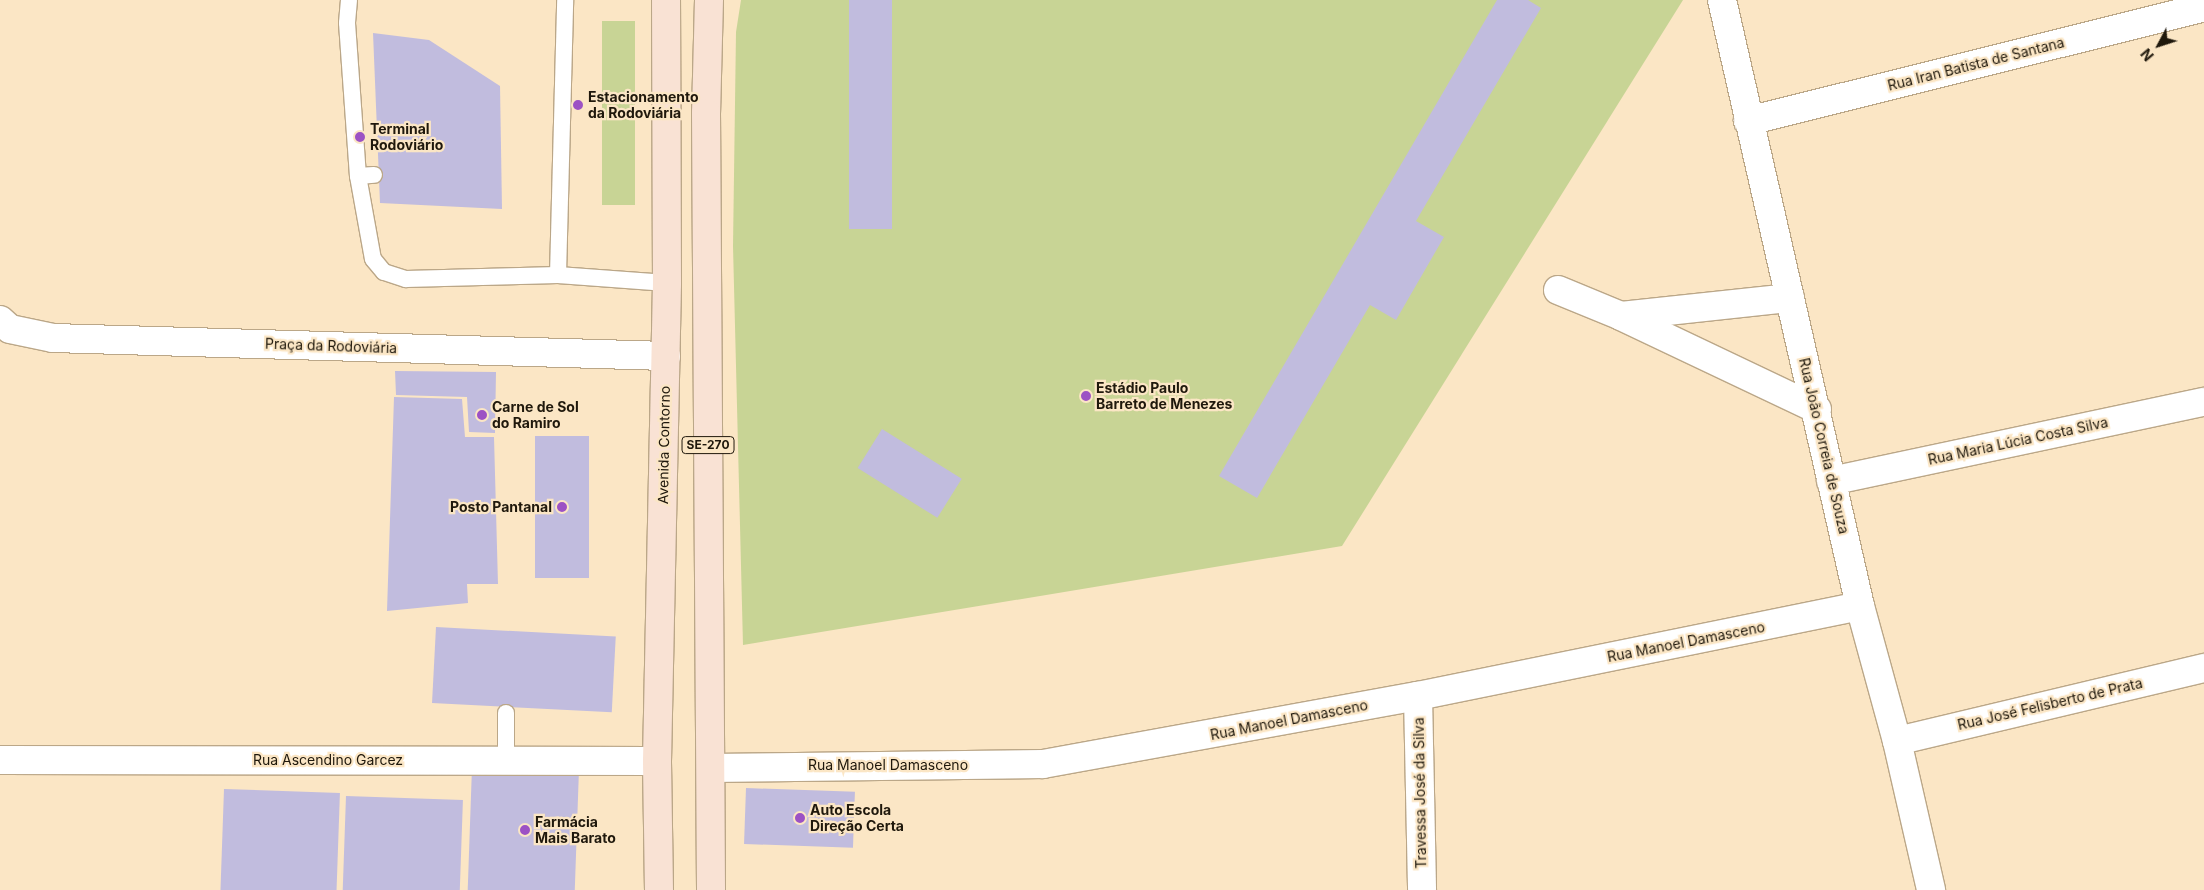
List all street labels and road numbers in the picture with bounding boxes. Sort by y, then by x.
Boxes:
street label: Rua Iran Batista de Santana [1886,34,2066,94]
street label: Praça da Rodoviária [265,335,397,357]
street label: Rua João Correia de Souza [1796,356,1852,536]
street label: Avenida Contorno [655,386,673,504]
street label: Rua Maria Lúcia Costa Silva [1926,414,2110,468]
road number: SE-270 [680,436,736,454]
street label: Rua Manoel Damasceno [1606,618,1766,666]
street label: Rua José Felisberto de Prata [1956,675,2144,733]
street label: Rua Manoel Damasceno [1209,696,1369,744]
street label: Travessa José da Silva [1410,717,1430,869]
street label: Rua Ascendino Garcez [253,752,403,768]
street label: Rua Manoel Damasceno [808,757,968,773]

